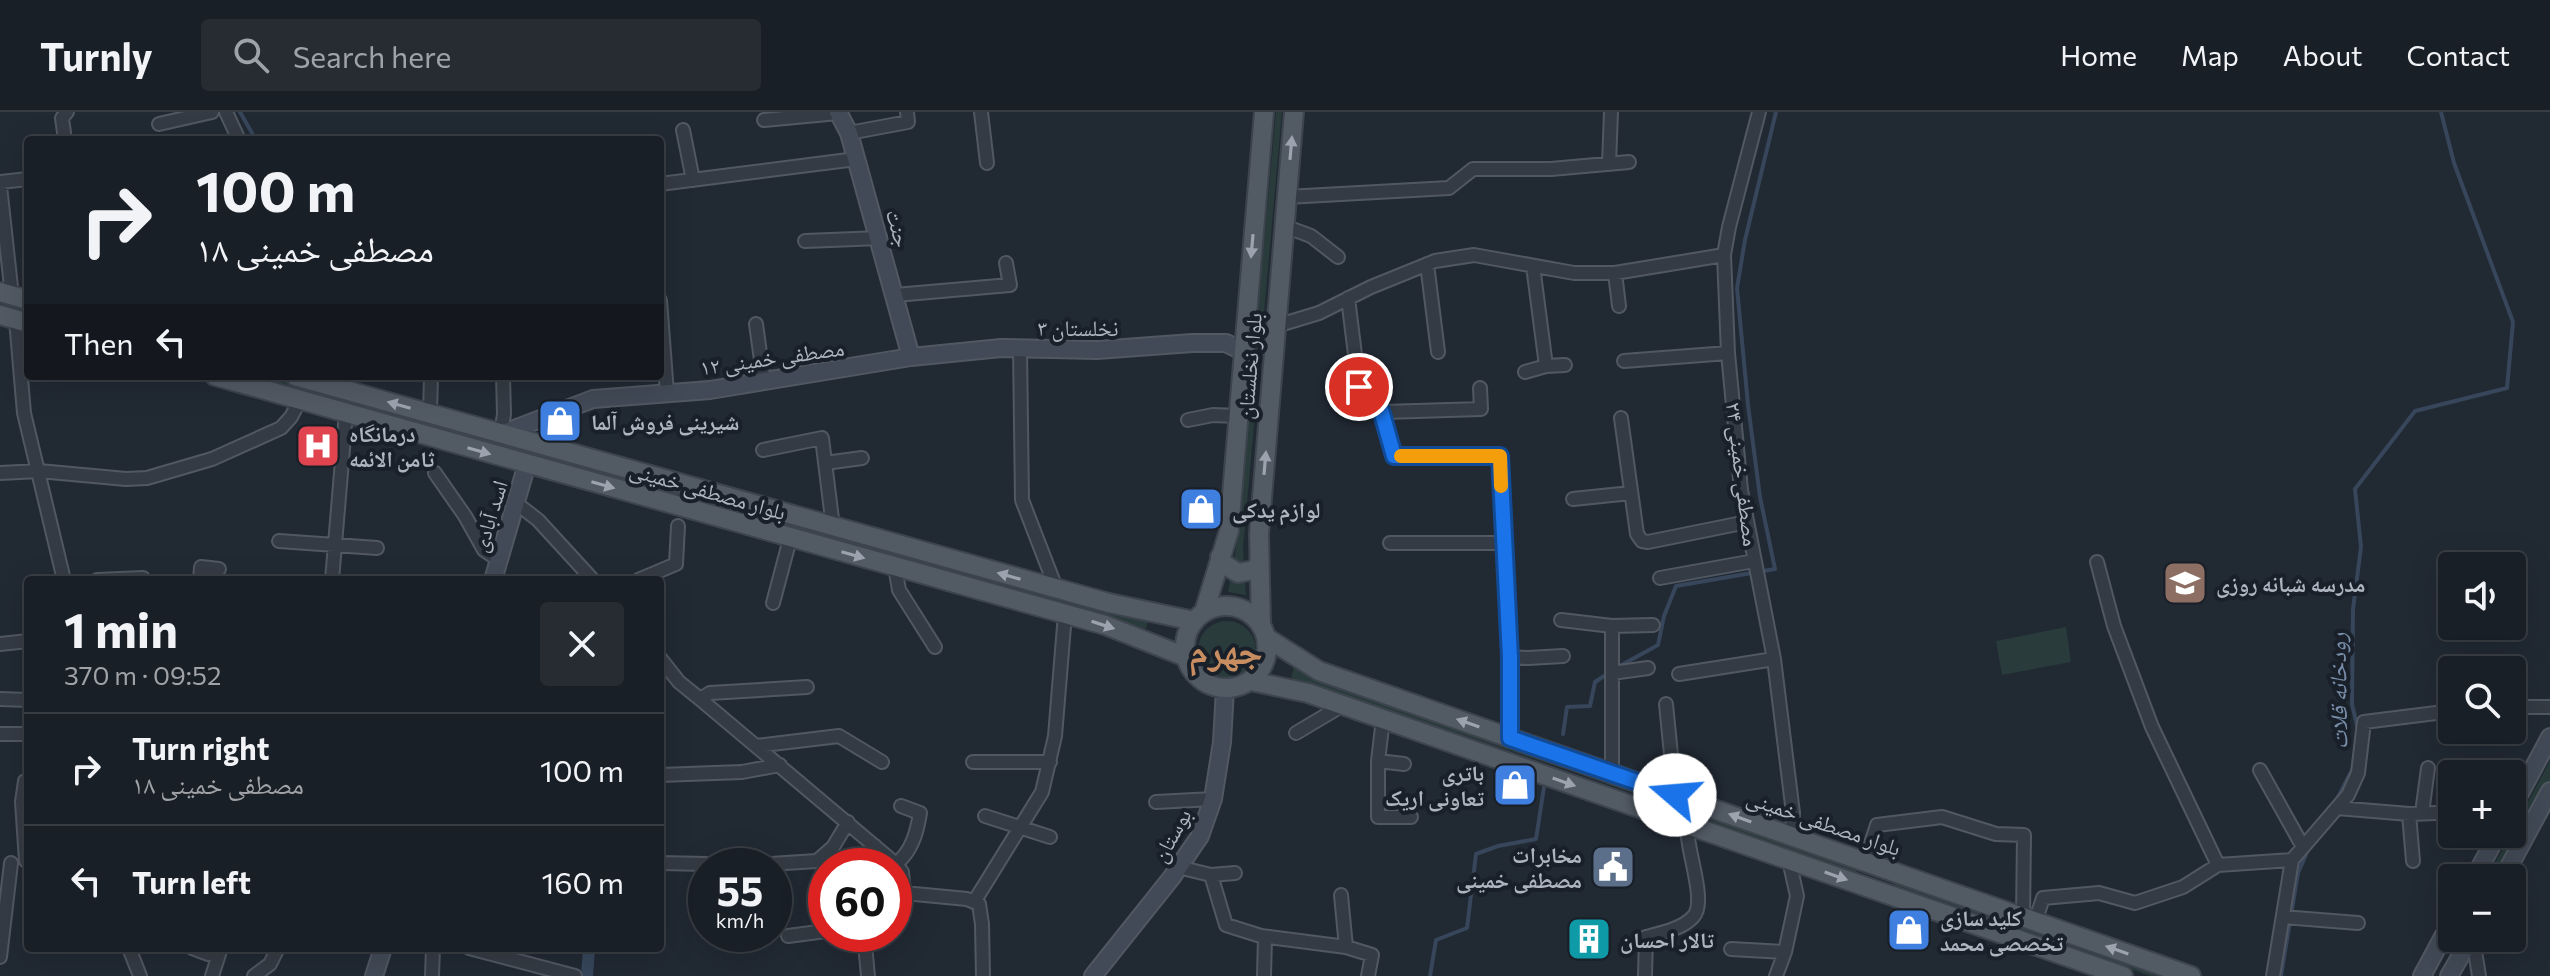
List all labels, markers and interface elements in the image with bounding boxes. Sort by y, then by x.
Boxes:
search box [201,19,761,91]
text: Turnly [40,32,153,79]
icon: search [229,33,273,77]
text: Search here [293,37,451,74]
text: Home [2060,38,2137,72]
text: Map [2181,38,2239,72]
text: About [2283,38,2363,72]
text: Contact [2407,38,2510,72]
one-way arrow [1285,135,1298,160]
text: 100 m [196,155,355,224]
icon: right [64,168,168,272]
street label: جنت [881,206,917,250]
text: مصطفی خمینی ۱۸ [196,225,434,269]
one-way arrow [1246,233,1259,258]
street label: بلوار نخلستان [1231,312,1268,420]
street label: نخلستان ۳ [1037,314,1119,342]
icon: left [149,320,193,364]
text: Then [64,324,133,361]
street label: مصطفی خمینی ۱۲ [698,334,846,381]
pin [1325,353,1393,421]
icon: arrive [1337,365,1381,409]
shop icon: شیرینی فروش آلما [536,397,584,445]
one-way arrow [387,399,412,411]
street label: مصطفی خمینی ۲۴ [1720,400,1765,548]
place label: شیرینی فروش آلما [591,408,739,436]
place label: درمانگاه ثامن الائمه [349,420,434,473]
hospital icon: درمانگاه ثامن الائمه [294,422,342,470]
one-way arrow [466,445,491,457]
one-way arrow [1259,450,1272,475]
street label: بلوار مصطفی خمینی [627,455,789,526]
street label: اسد آبادی [465,477,514,556]
one-way arrow [590,480,615,492]
shop icon: لوازم یدکی [1177,485,1225,533]
place label: لوازم یدکی [1232,496,1320,526]
one-way arrow [842,549,866,562]
map controls [2438,552,2526,952]
button: sound [2438,552,2526,640]
school or university icon: مدرسه شبانه روزی [2161,559,2209,607]
one-way arrow [997,569,1022,581]
place label: مدرسه شبانه روزی [2216,570,2365,598]
text: 1 min [64,599,178,658]
button: close [540,602,624,686]
one-way arrow [1092,620,1116,632]
district label: جهرم [1189,625,1263,677]
water label: رودخانه قلات [2321,632,2353,750]
button: search [2438,656,2526,744]
text: 370 m · 09:52 [64,659,221,690]
one-way arrow [1455,717,1479,729]
text: Turn right [132,729,269,766]
icon: right [64,747,108,791]
text: 100 m [540,751,624,788]
position arrow [1633,753,1717,837]
place label: باتری تعاونی اریک [1385,759,1484,812]
button: + [2438,760,2526,848]
shop icon: باتری تعاونی اریک [1491,761,1539,809]
text: مصطفی خمینی ۱۸ [132,768,304,799]
one-way arrow [1553,776,1577,788]
street label: بلوار مصطفی خمینی [1743,783,1905,862]
street label: بوستان [1145,803,1198,867]
one-way arrow [1727,811,1751,824]
place label: مخابرات مصطفی خمینی [1456,841,1582,894]
public building icon: مخابرات مصطفی خمینی [1589,843,1637,891]
speed limit sign: 60 [808,848,912,952]
icon: left [64,859,108,903]
text: Turn left [132,863,251,900]
text: 160 m [541,863,624,900]
button: − [2438,864,2526,952]
text: 55 [717,865,763,914]
one-way arrow [1825,871,1849,883]
place label: کلید سازی تخصصی محمد [1940,904,2063,957]
shop icon: کلید سازی تخصصی محمد [1885,906,1933,954]
text: km/h [716,908,764,932]
building icon: تالار احسان [1565,915,1613,963]
place label: تالار احسان [1620,926,1714,954]
one-way arrow [2105,944,2129,956]

